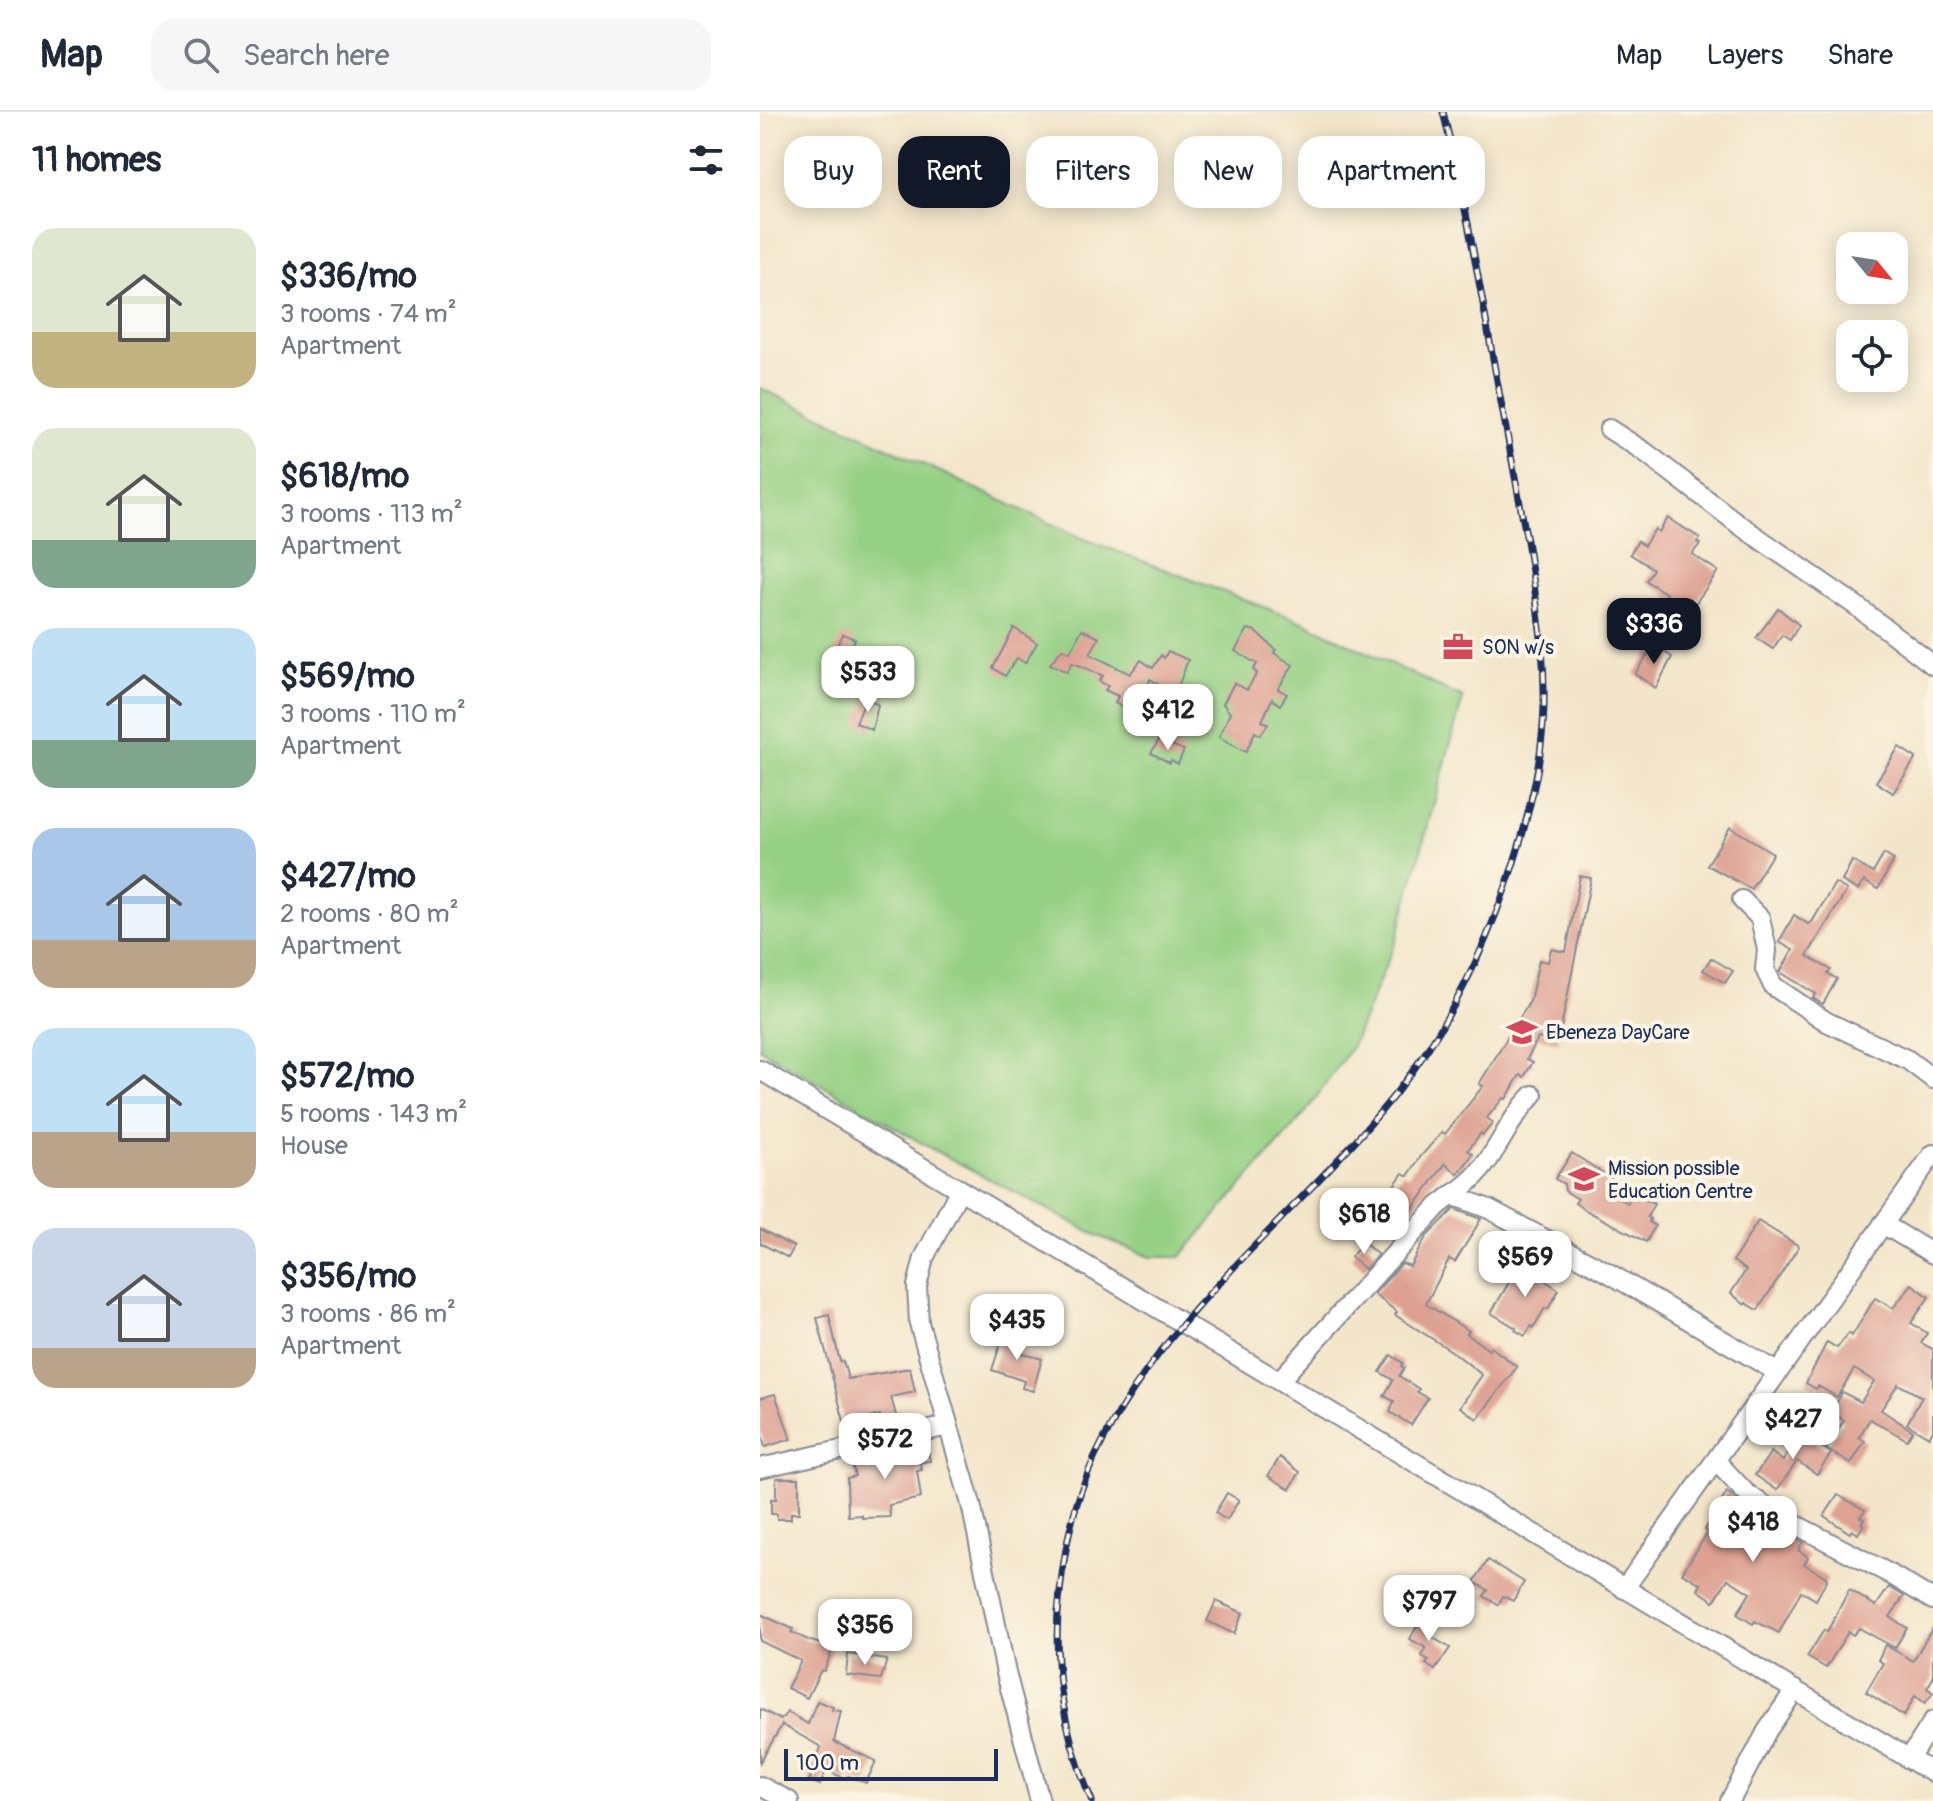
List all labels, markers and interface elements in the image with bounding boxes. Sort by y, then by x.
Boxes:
search box [151,19,711,91]
text: Map [40,31,103,79]
icon: search [179,33,223,77]
text: Search here [243,37,390,74]
text: Map [1616,38,1662,73]
text: Layers [1706,38,1783,73]
text: Share [1827,38,1893,73]
chip: Buy [784,136,882,208]
chip: Rent [898,136,1010,208]
chip: Filters [1026,136,1158,208]
chip: New [1174,136,1282,208]
chip: Apartment [1298,136,1485,208]
icon: filters [684,138,728,182]
text: 11 homes [32,139,161,182]
north arrow [1836,232,1908,304]
map controls [1836,232,1908,392]
text: $336/mo [280,255,417,298]
icon: home [96,260,192,356]
text: 3 rooms · 74 m² [280,298,457,330]
button: locate [1836,320,1908,392]
text: Apartment [280,330,401,362]
text: $618/mo [280,455,409,498]
icon: home [96,460,192,556]
text: 3 rooms · 113 m² [280,498,463,530]
text: Apartment [280,530,401,562]
pin: $336 [1607,598,1701,666]
text: $336 [1625,608,1683,640]
office icon: SON w/s [1441,630,1475,664]
place label: SON w/s [1482,635,1554,660]
pin: $533 [821,646,915,714]
text: $569/mo [280,655,415,698]
text: $533 [839,656,897,688]
icon: home [96,660,192,756]
pin: $412 [1121,684,1215,752]
text: $412 [1141,694,1195,726]
text: 3 rooms · 110 m² [280,698,466,730]
text: Apartment [280,730,401,762]
text: $427/mo [280,855,416,898]
icon: home [96,860,192,956]
text: 2 rooms · 80 m² [280,898,459,930]
text: Apartment [280,930,401,962]
school or university icon: Ebeneza DayCare [1505,1015,1539,1049]
place label: Ebeneza DayCare [1546,1020,1690,1045]
text: $572/mo [280,1055,415,1098]
icon: home [96,1060,192,1156]
text: 5 rooms · 143 m² [280,1098,467,1130]
text: House [280,1130,348,1162]
place label: Mission possible Education Centre [1608,1156,1753,1204]
school or university icon: Mission possible Education Centre [1567,1162,1601,1196]
pin: $618 [1317,1188,1411,1256]
text: $618 [1338,1198,1390,1230]
pin: $569 [1478,1231,1572,1299]
text: $569 [1497,1241,1553,1273]
text: $356/mo [280,1255,416,1298]
icon: home [96,1260,192,1356]
pin: $435 [970,1294,1064,1362]
text: 3 rooms · 86 m² [280,1298,456,1330]
text: $435 [988,1304,1046,1336]
text: Apartment [280,1330,401,1362]
pin: $427 [1746,1393,1840,1461]
text: $427 [1764,1403,1822,1435]
pin: $572 [838,1413,932,1481]
text: $572 [857,1423,913,1455]
pin: $418 [1706,1496,1800,1564]
text: $418 [1727,1506,1779,1538]
pin: $797 [1382,1575,1476,1643]
text: $797 [1402,1585,1457,1617]
pin: $356 [818,1599,912,1667]
text: $356 [836,1609,894,1641]
scale bar [784,1745,998,1781]
text: 100 m [796,1749,859,1777]

